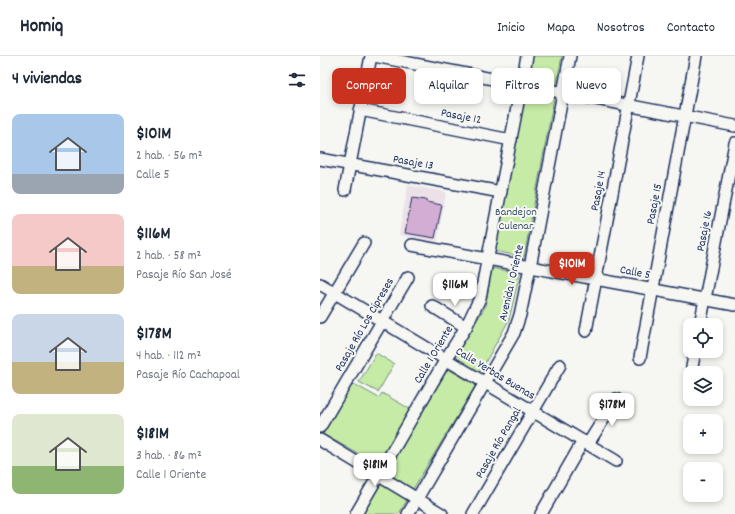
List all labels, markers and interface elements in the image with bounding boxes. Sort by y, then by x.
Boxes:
text: Homiq [20,14,63,41]
text: Inicio [497,18,525,38]
text: Mapa [547,18,575,38]
text: Nosotros [597,18,645,38]
text: Contacto [667,18,715,38]
text: 4 viviendas [12,68,82,92]
chip: Comprar [332,68,406,104]
chip: Alquilar [414,68,483,104]
chip: Filtros [491,68,554,104]
chip: Nuevo [562,68,621,104]
icon: filters [286,69,308,91]
street label: Pasaje 12 [439,105,483,129]
text: $101M [136,123,171,147]
icon: home [44,130,92,178]
text: 2 hab. · 56 m² [136,147,202,166]
street label: Pasaje 13 [391,151,435,175]
text: Calle 5 [136,166,169,185]
street label: Pasaje 14 [587,169,611,213]
street label: Pasaje 15 [643,182,667,226]
park label: Bandejon Culenar [495,204,537,235]
street label: Pasaje 16 [693,209,717,253]
text: $116M [136,223,170,247]
icon: home [44,230,92,278]
street label: Avenida 1 Oriente [495,243,529,323]
text: 2 hab. · 58 m² [136,247,201,266]
pin: $101M [544,252,600,286]
text: $101M [559,255,586,274]
street label: Calle 5 [618,262,652,284]
text: Pasaje Río San José [136,266,232,285]
pin: $116M [427,273,483,307]
street label: Pasaje Río Los Cipreses [331,275,399,375]
text: $116M [442,276,468,295]
map controls [683,318,723,502]
button: locate [683,318,723,358]
text: $178M [136,323,172,347]
street label: Calle 1 Oriente [410,323,458,387]
icon: home [44,330,92,378]
street label: Calle Yerbas Buenas [452,343,538,405]
text: 4 hab. · 112 m² [136,347,201,366]
text: Pasaje Río Cachapoal [136,366,240,385]
button: layers [683,366,723,406]
pin: $178M [584,393,640,427]
text: $178M [598,396,626,415]
street label: Pasaje Río Pangal [472,404,526,482]
button: + [683,414,723,454]
text: $181M [136,423,169,447]
icon: home [44,430,92,478]
text: 3 hab. · 86 m² [136,447,202,466]
pin: $181M [347,453,403,487]
text: $181M [362,456,388,475]
button: − [683,462,723,502]
text: Calle 1 Oriente [136,466,206,485]

